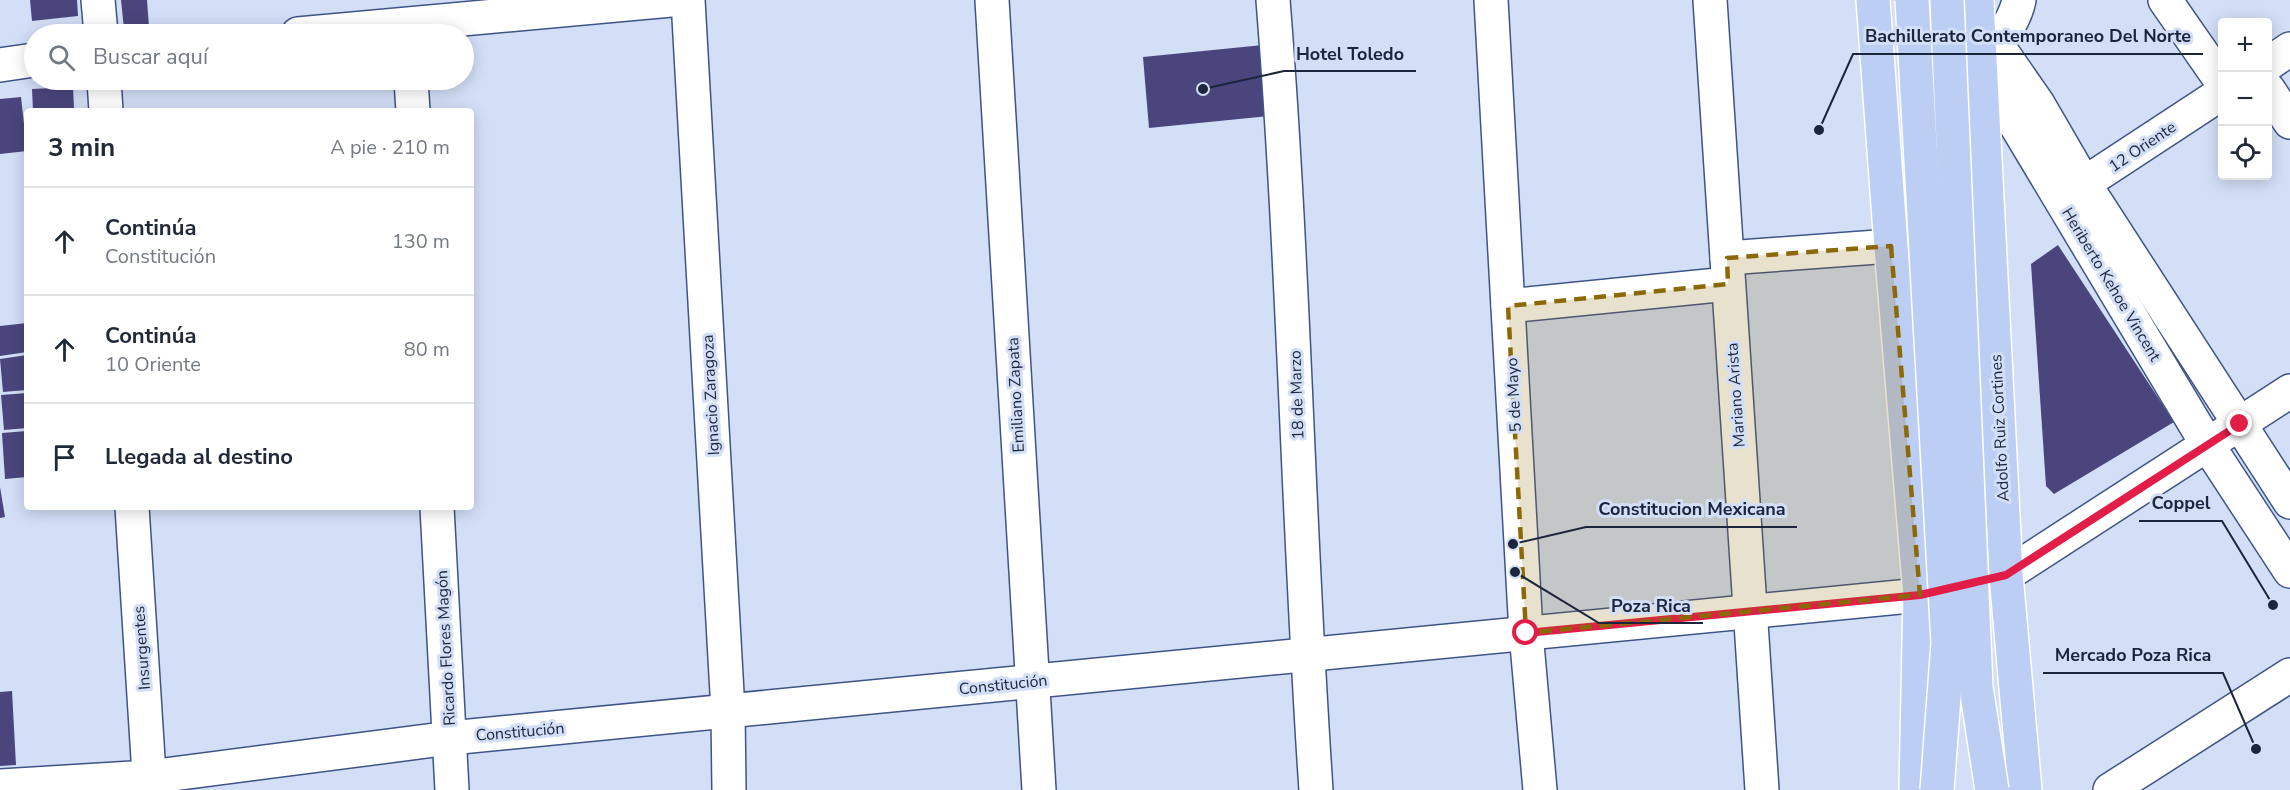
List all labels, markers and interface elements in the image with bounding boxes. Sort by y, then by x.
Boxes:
callout: Bachillerato Contemporaneo Del Norte [1853,18,2203,54]
map controls [2218,18,2272,180]
button: + [2218,18,2272,72]
search box [24,24,474,90]
text: Bachillerato Contemporaneo Del Norte [1865,24,2191,48]
callout: Hotel Toledo [1284,35,1416,71]
icon: search [45,41,78,74]
text: Buscar aquí [93,42,208,72]
text: Hotel Toledo [1296,42,1404,66]
button: − [2218,72,2272,126]
street label: 12 Oriente [2105,116,2180,177]
button: locate [2218,126,2272,180]
text: 3 min [48,130,115,165]
text: A pie · 210 m [330,134,450,161]
street label: Heriberto Kehoe Vincent [2056,203,2166,366]
text: Continúa [105,213,196,243]
icon: ahead [48,225,81,258]
text: 130 m [392,228,450,255]
text: Constitución [105,243,216,270]
text: Continúa [105,321,196,351]
icon: ahead [48,333,81,366]
street label: Ignacio Zaragoza [697,334,725,456]
text: 80 m [404,336,450,363]
street label: Emiliano Zapata [1002,337,1030,453]
street label: Mariano Arista [1721,342,1751,448]
street label: 18 de Marzo [1284,350,1310,440]
text: 10 Oriente [105,351,201,378]
street label: Adolfo Ruiz Cortines [1985,354,2015,502]
street label: 5 de Mayo [1501,357,1527,433]
route end [2226,410,2252,436]
icon: arrive [48,441,81,474]
text: Llegada al destino [105,442,293,472]
callout: Coppel [2139,485,2222,521]
callout: Constitucion Mexicana [1586,491,1797,527]
text: Coppel [2151,491,2211,515]
text: Constitucion Mexicana [1598,497,1786,521]
street label: Ricardo Flores Magón [431,569,461,726]
callout: Poza Rica [1599,587,1703,623]
text: Poza Rica [1611,594,1691,618]
street label: Insurgentes [128,605,156,691]
route start [1512,619,1538,645]
callout: Mercado Poza Rica [2043,637,2223,673]
text: Mercado Poza Rica [2055,643,2211,667]
street label: Constitución [958,669,1048,701]
street label: Constitución [475,717,565,747]

